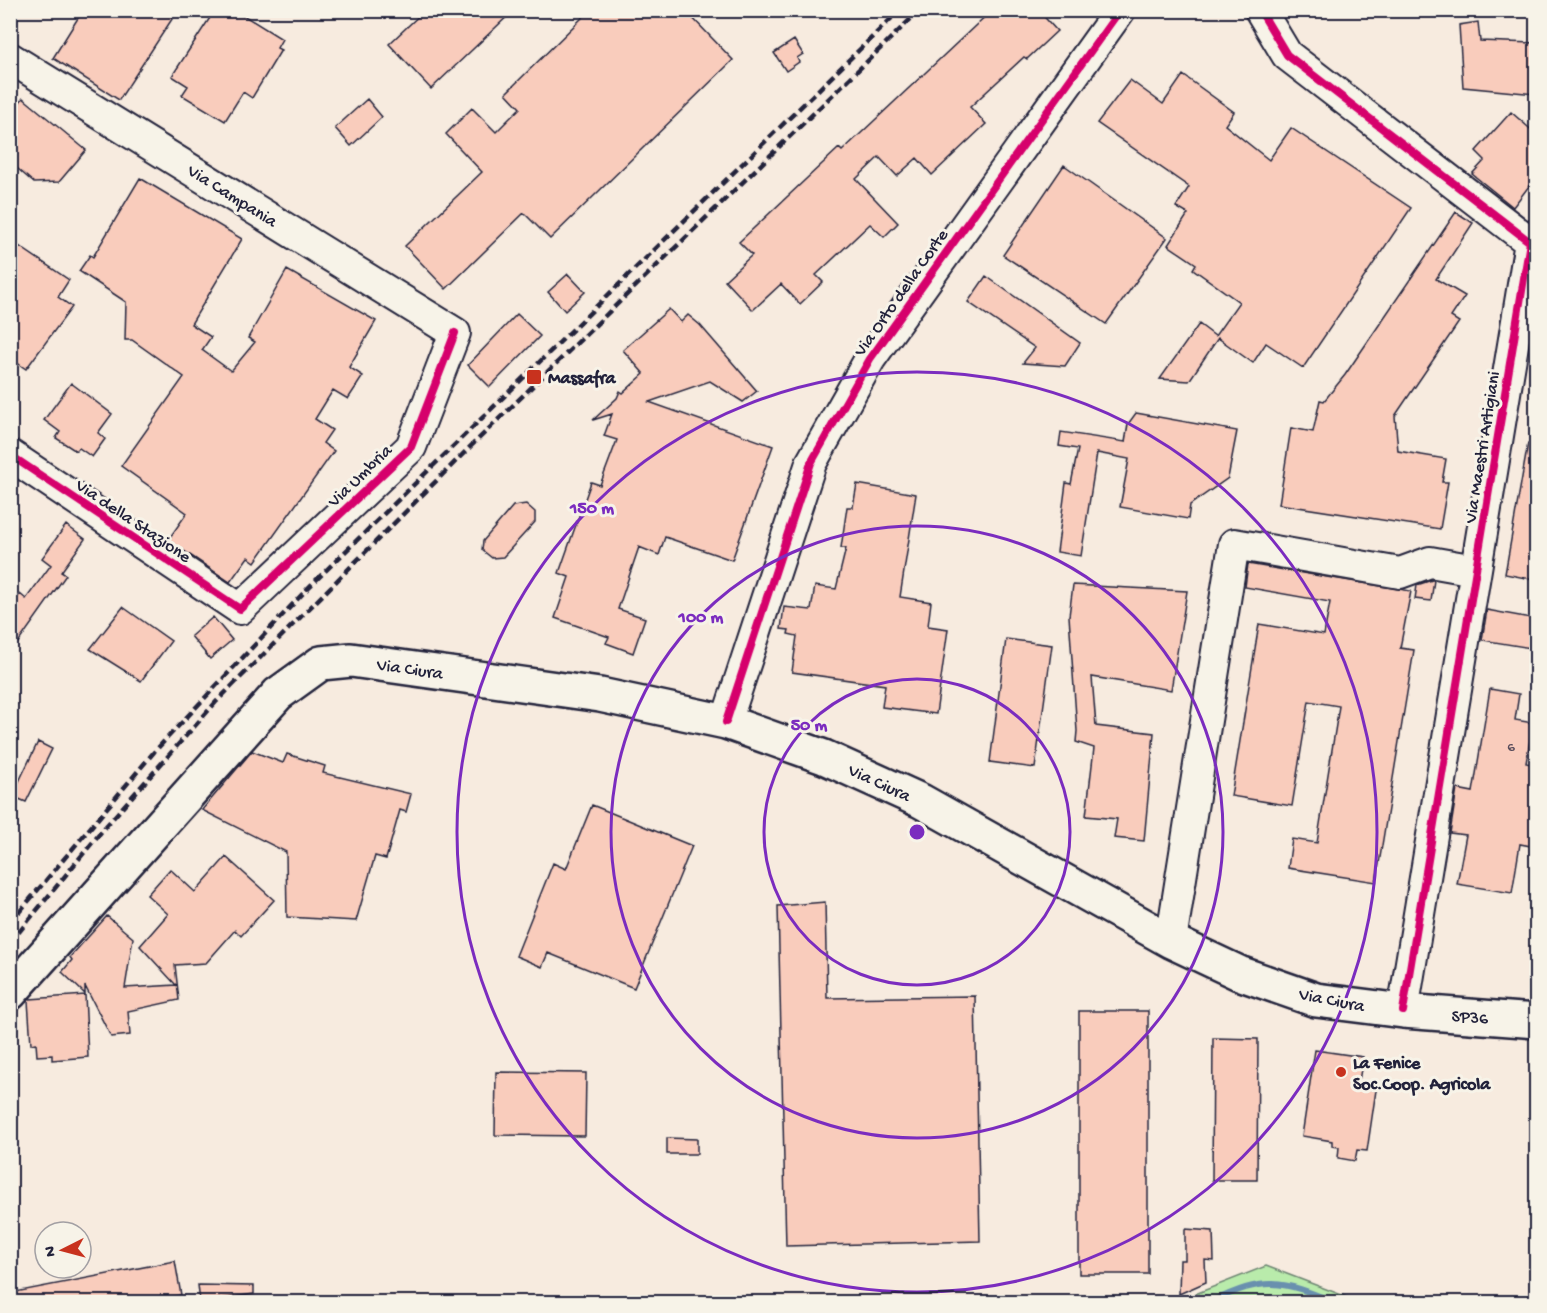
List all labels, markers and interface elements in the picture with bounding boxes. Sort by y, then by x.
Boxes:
street label: Via Campania [182,161,281,234]
street label: Via Orto della Corte [850,225,954,362]
marker: Massafra [525,368,543,386]
place label: Massafra [548,369,617,390]
street label: Via Maestri Artigiani [1461,370,1506,526]
street label: Via Umbria [324,440,398,513]
street label: Via della Stazione [70,475,195,569]
text: 150 m [569,499,614,520]
text: 100 m [678,608,724,629]
street label: Via Ciura [374,655,445,686]
text: 50 m [791,716,828,737]
house number: 6 [1507,739,1515,757]
street label: Via Ciura [843,760,914,808]
centre of rings [907,822,927,842]
street label: Via Ciura [1296,985,1367,1018]
street label: SP36 [1451,1007,1490,1030]
place label: La Fenice Soc.Coop. Agricola [1353,1054,1491,1096]
marker: La Fenice Soc.Coop. Agricola [1334,1065,1348,1079]
north arrow [33,1220,93,1280]
text: N [42,1244,62,1257]

